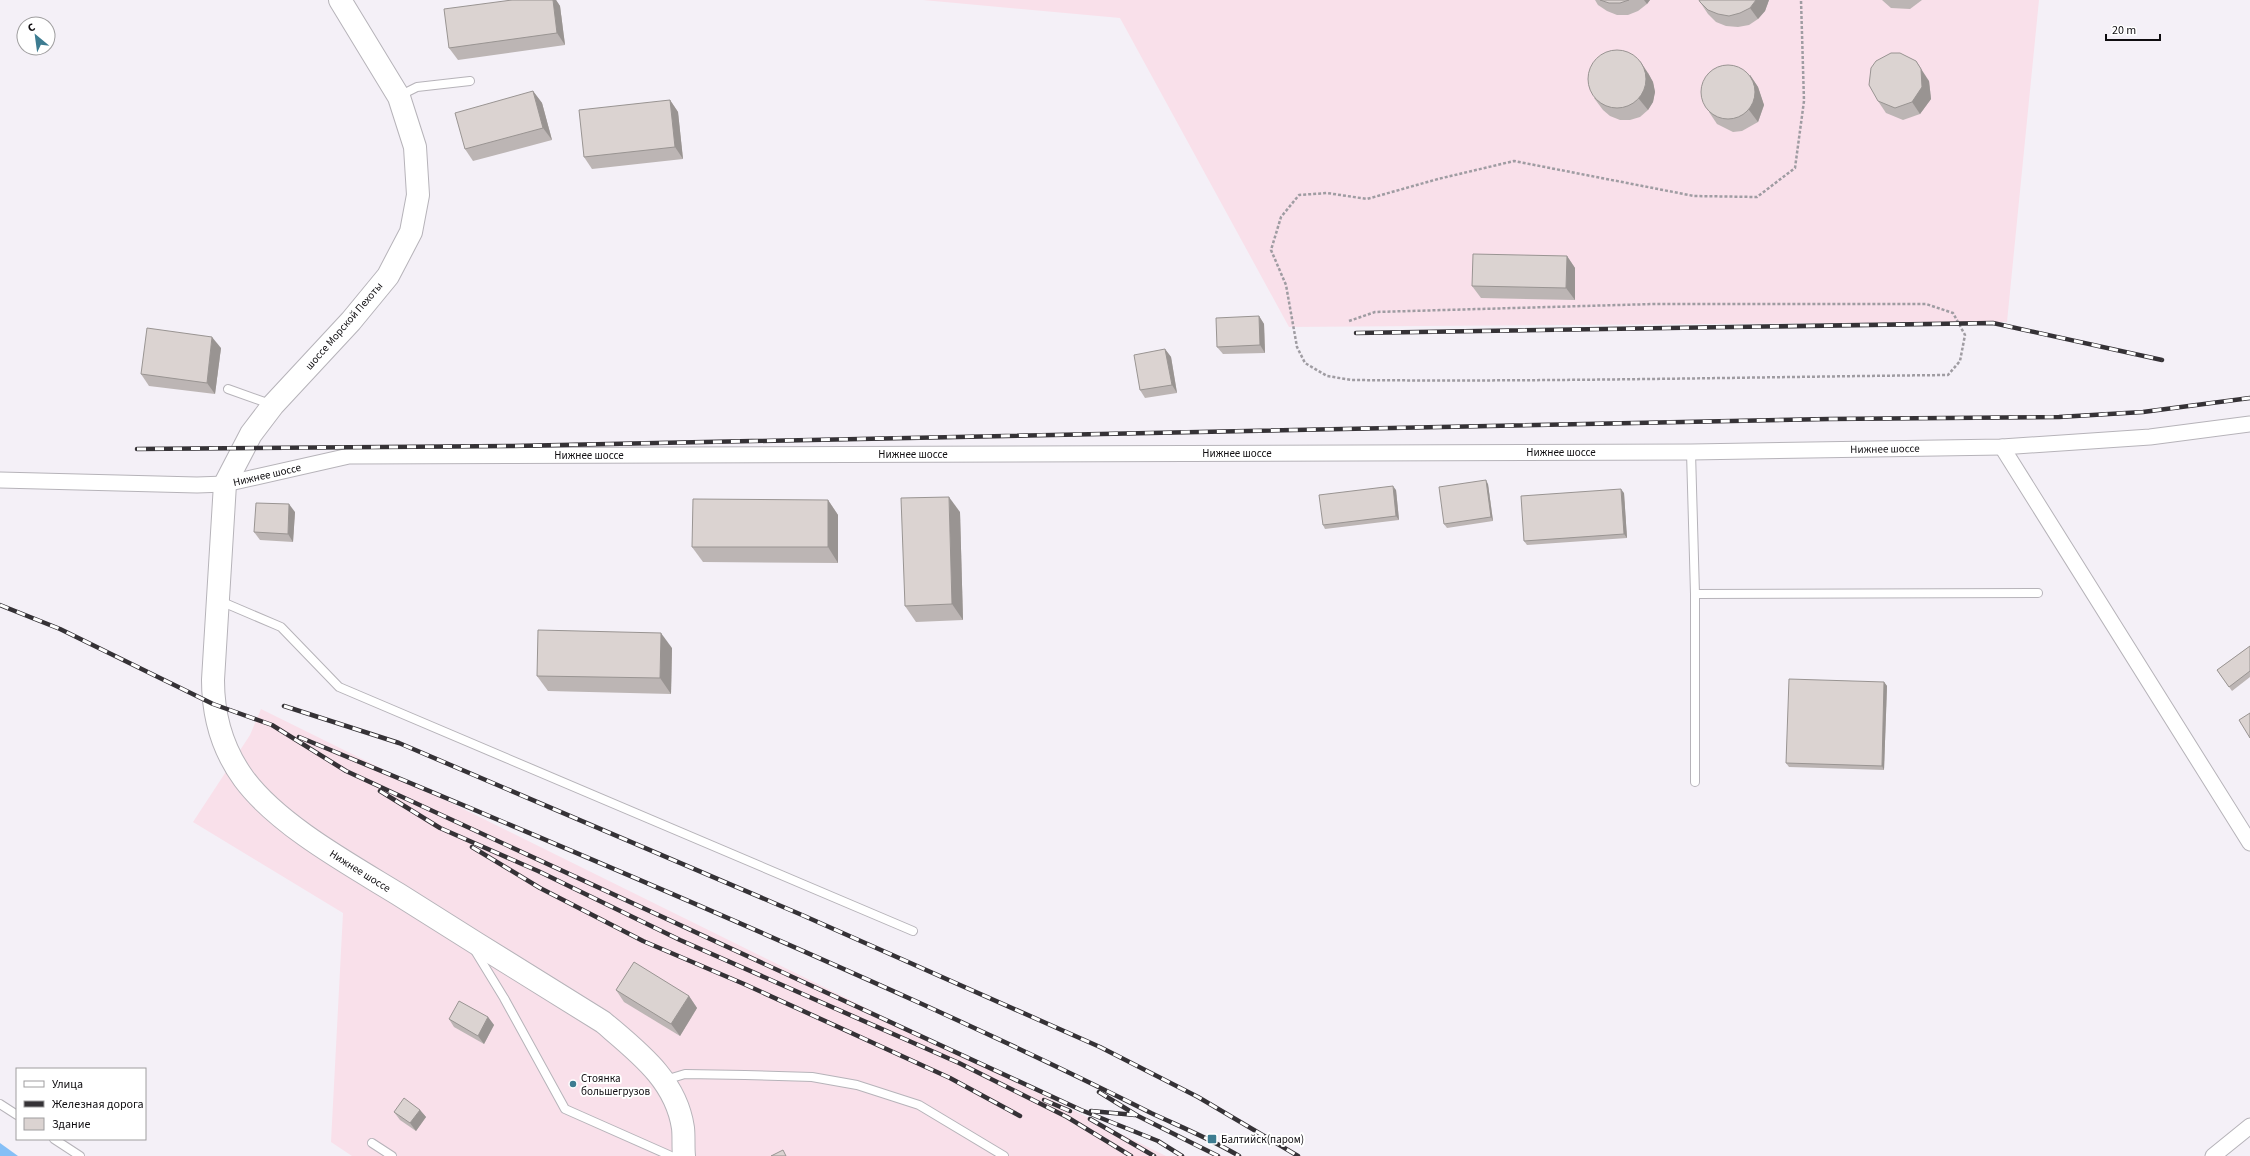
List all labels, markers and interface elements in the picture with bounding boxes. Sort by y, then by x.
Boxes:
north arrow [16,16,56,56]
scale bar [2106,16,2160,42]
text: С [25,19,38,36]
text: 20 m [2112,22,2136,39]
street label: шоссе Морской Пехоты [302,279,386,373]
street label: Нижнее шоссе [1850,441,1920,457]
street label: Нижнее шоссе [1526,445,1596,460]
street label: Нижнее шоссе [1202,446,1272,461]
street label: Нижнее шоссе [878,447,948,462]
street label: Нижнее шоссе [554,448,624,463]
street label: Нижнее шоссе [231,460,303,490]
street label: Нижнее шоссе [327,846,394,896]
legend [16,1068,146,1140]
place label: Стоянка большегрузов [581,1071,650,1099]
text: Улица [52,1076,83,1093]
marker: Стоянка большегрузов [568,1079,578,1089]
text: Железная дорога [52,1096,144,1113]
text: Здание [52,1116,91,1133]
place label: Балтийск(паром) [1221,1132,1304,1147]
marker: Балтийск(паром) [1206,1133,1218,1145]

